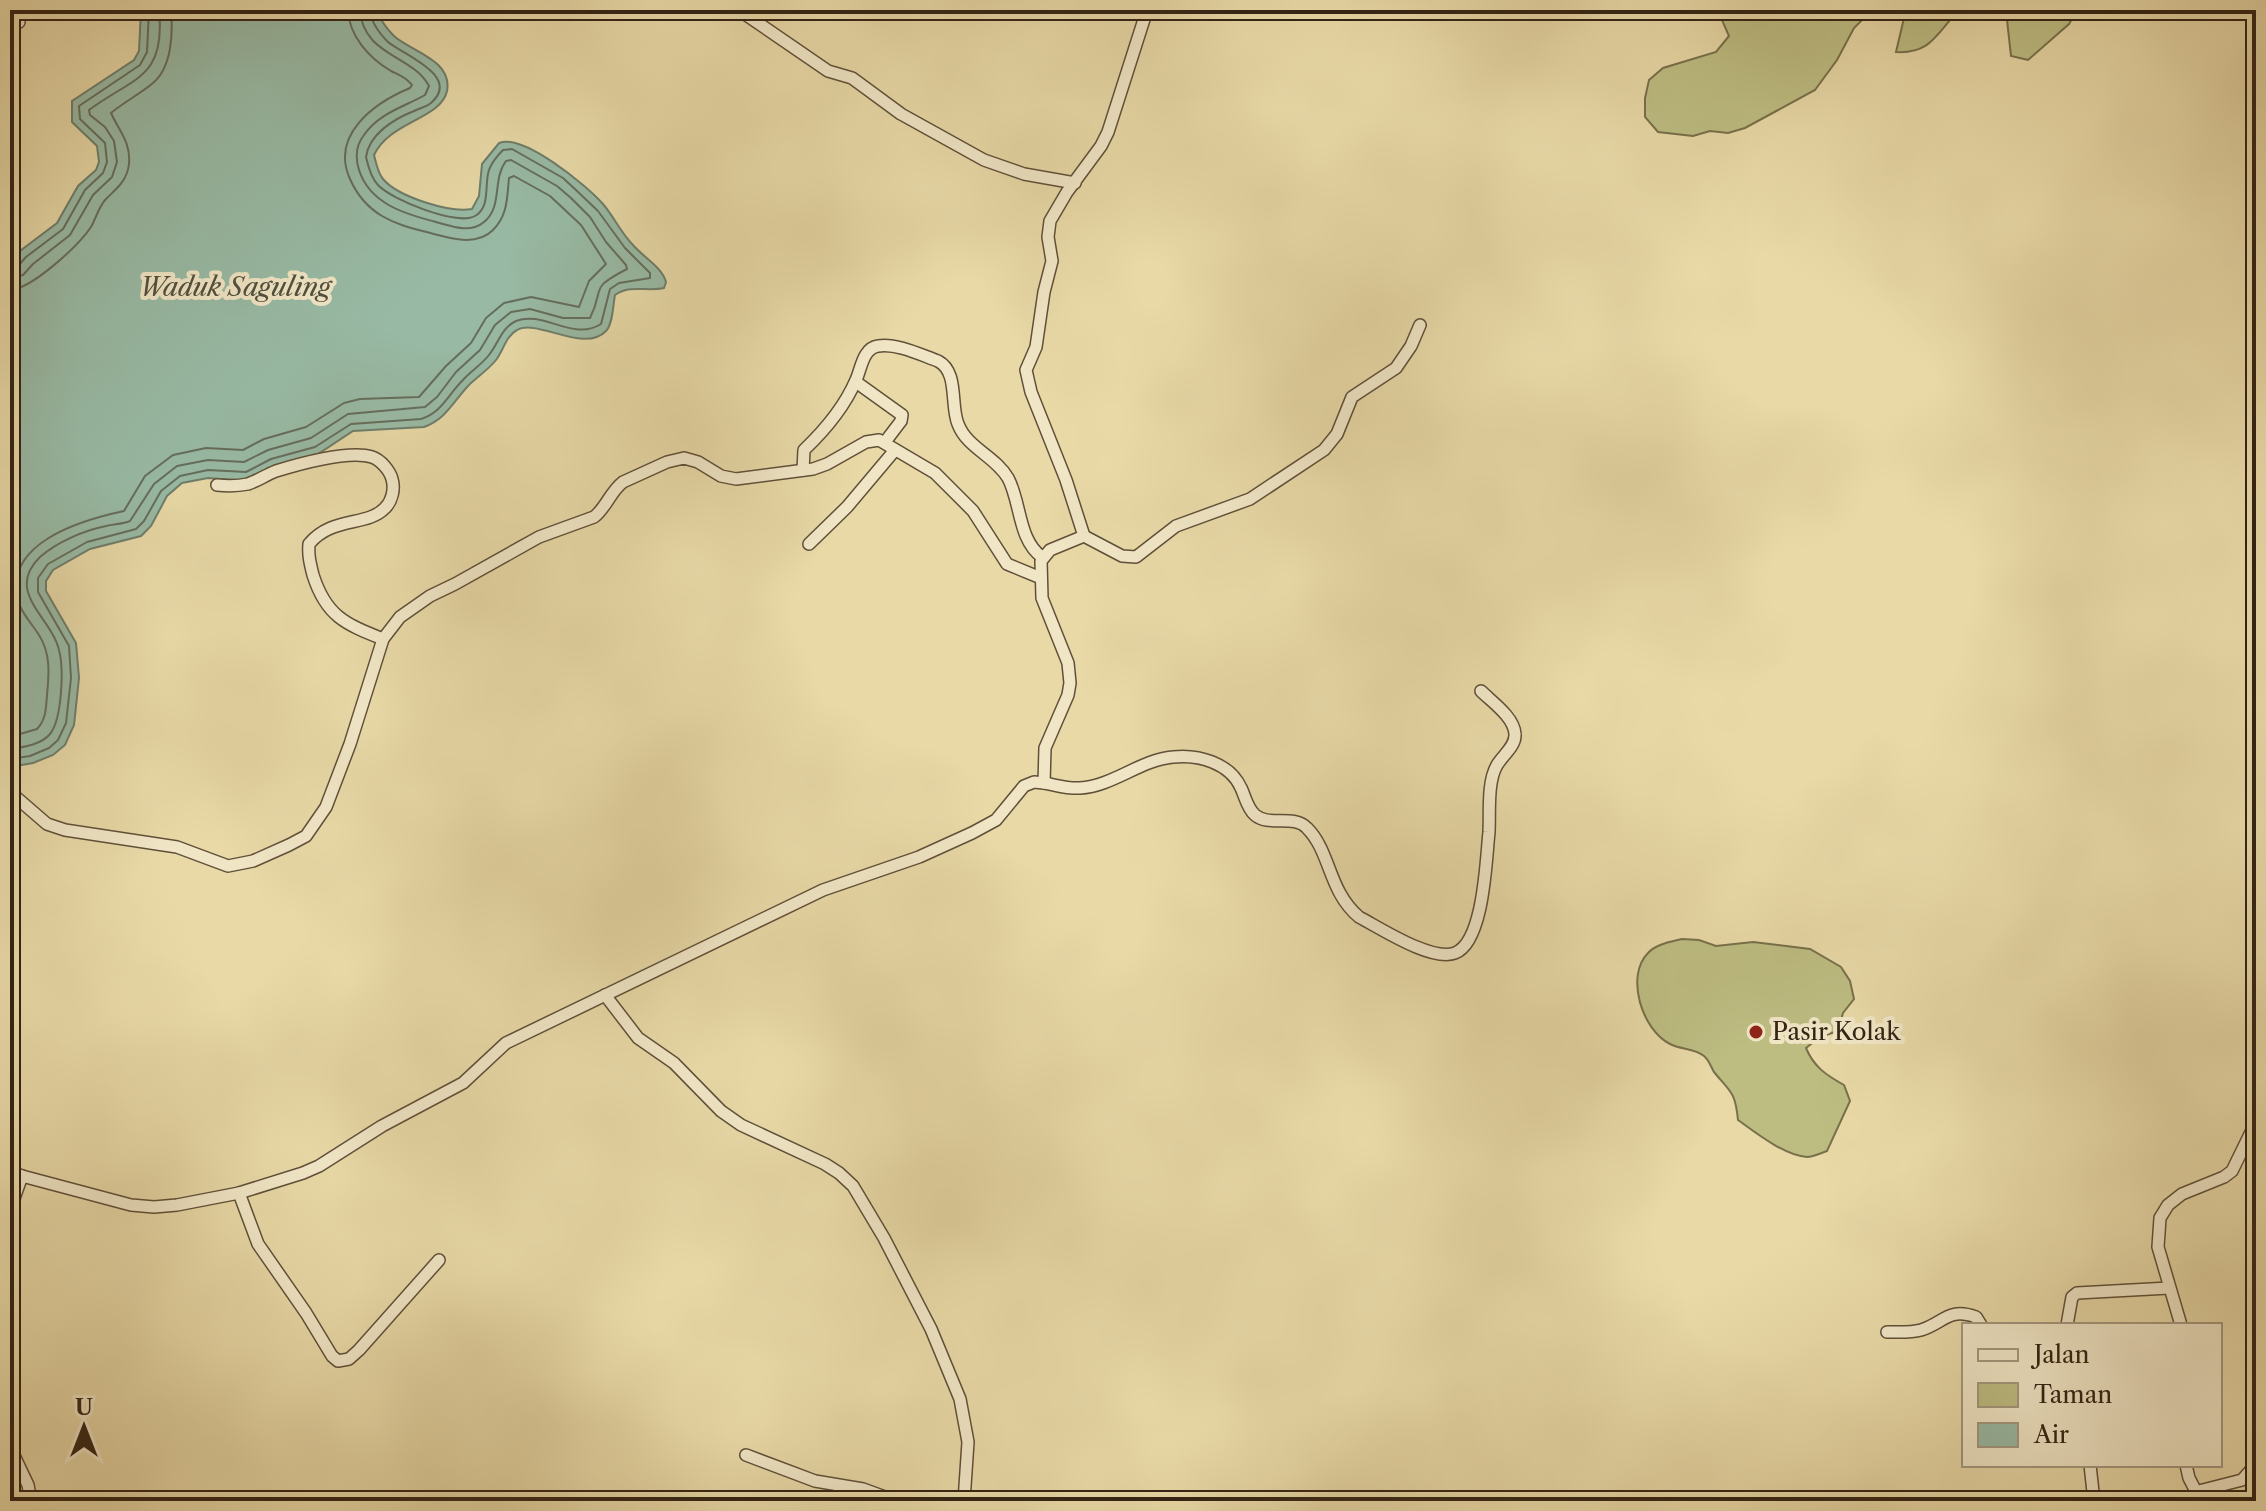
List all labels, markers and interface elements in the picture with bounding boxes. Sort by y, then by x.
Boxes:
water label: Waduk Saguling [139,271,334,303]
place label: Pasir Kolak [1772,1017,1901,1046]
marker: Pasir Kolak [1747,1023,1765,1041]
legend [1962,1323,2222,1467]
text: Jalan [2030,1340,2090,1369]
text: Taman [2034,1380,2112,1409]
north arrow [44,1387,124,1467]
text: U [75,1394,93,1421]
text: Air [2033,1420,2069,1449]

